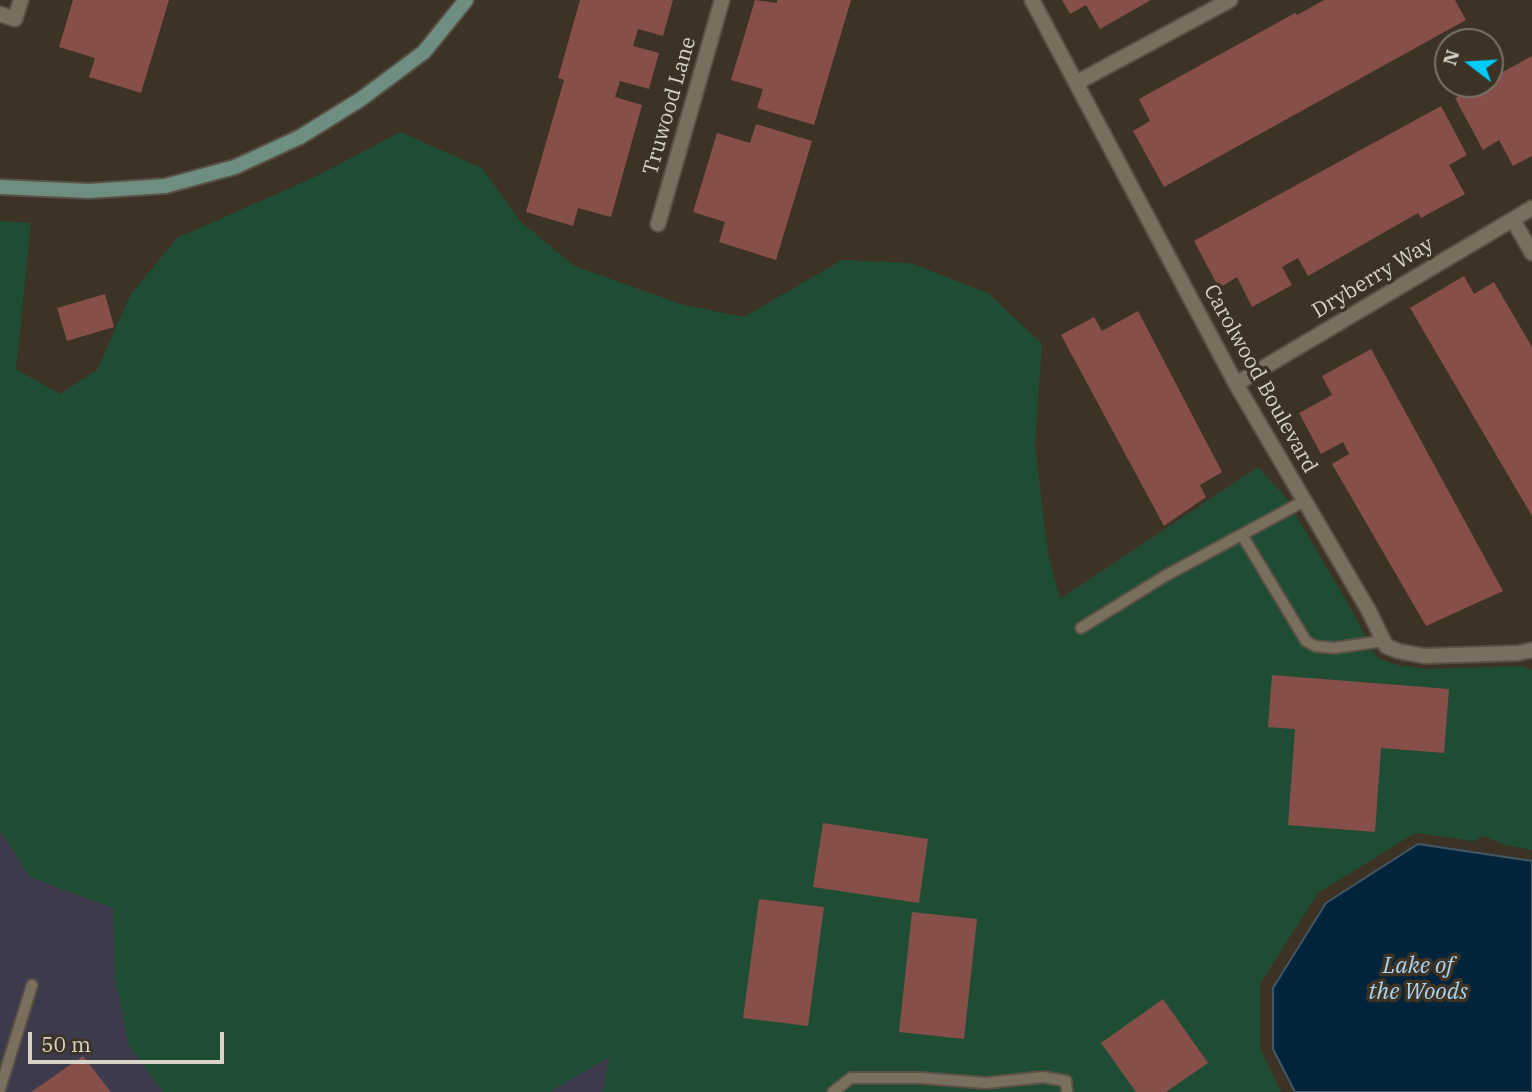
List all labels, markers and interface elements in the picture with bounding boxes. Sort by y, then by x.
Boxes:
north arrow [1434,28,1504,98]
street label: Truwood Lane [638,34,702,178]
text: N [1437,47,1465,68]
street label: Dryberry Way [1308,232,1438,324]
street label: Carolwood Boulevard [1198,281,1322,477]
water label: Lake of the Woods [1368,952,1468,1006]
scale bar [32,1018,228,1062]
text: 50 m [41,1030,91,1058]

